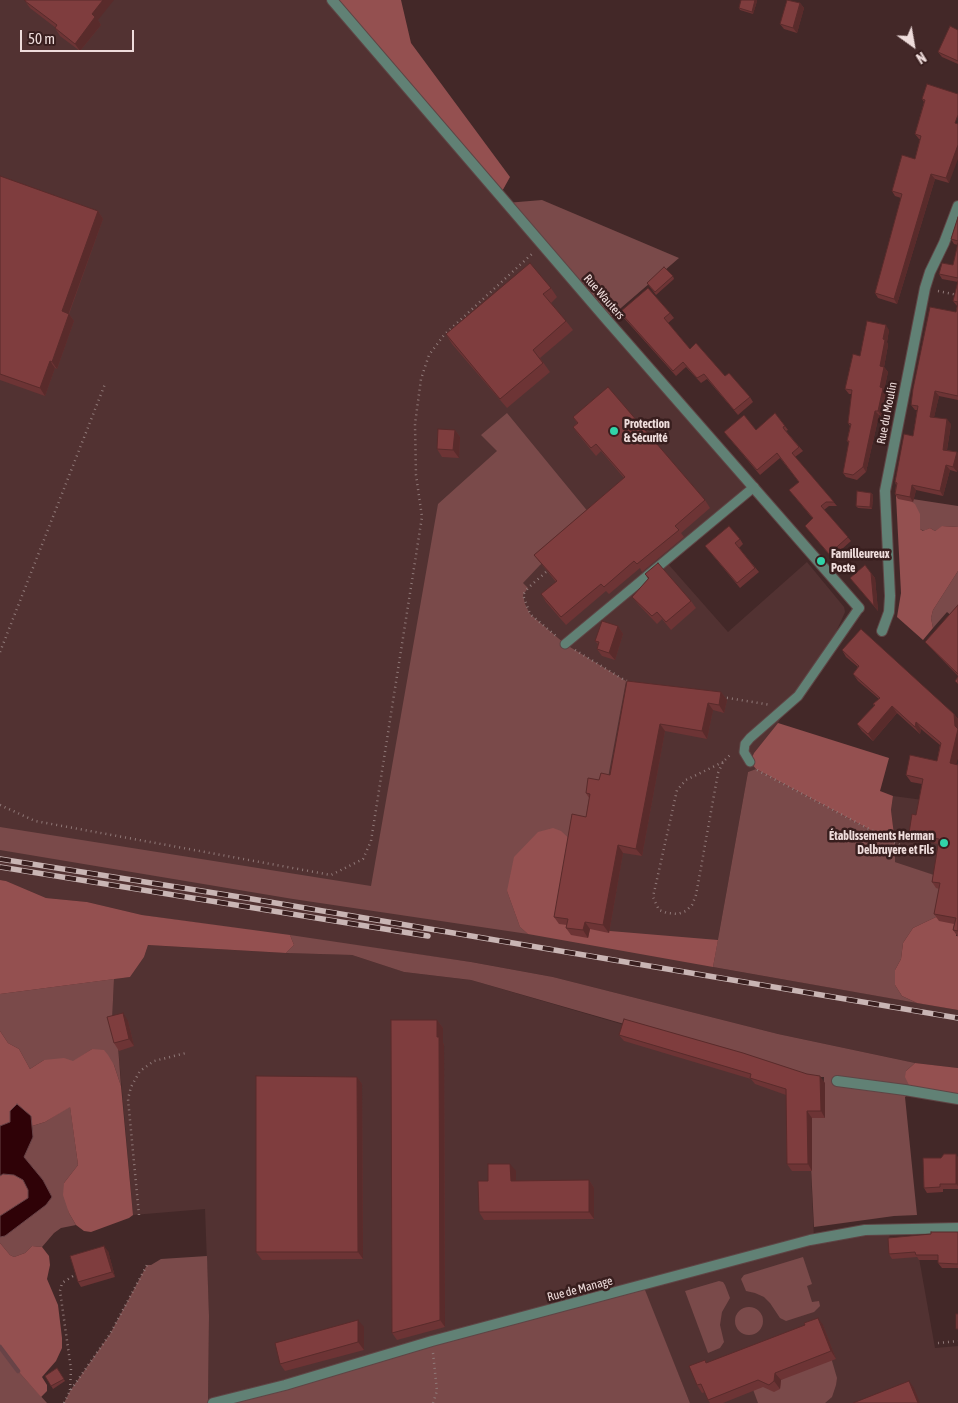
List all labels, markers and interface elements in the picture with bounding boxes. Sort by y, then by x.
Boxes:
scale bar [22,20,136,52]
north arrow [888,20,938,70]
text: 50 m [28,30,55,47]
text: N [913,49,929,67]
street label: Rue Wauters [580,271,628,323]
street label: Rue du Moulin [874,381,900,445]
place label: Protection & Sécurité [624,417,670,445]
marker: Protection & Sécurité [608,425,620,437]
place label: Familleureux Poste [831,547,890,575]
marker: Familleureux Poste [815,555,827,567]
place label: Établissements Herman Delbruyere et Fils [829,829,934,857]
marker: Établissements Herman Delbruyere et Fils [938,837,950,849]
street label: Rue de Manage [546,1273,614,1305]

